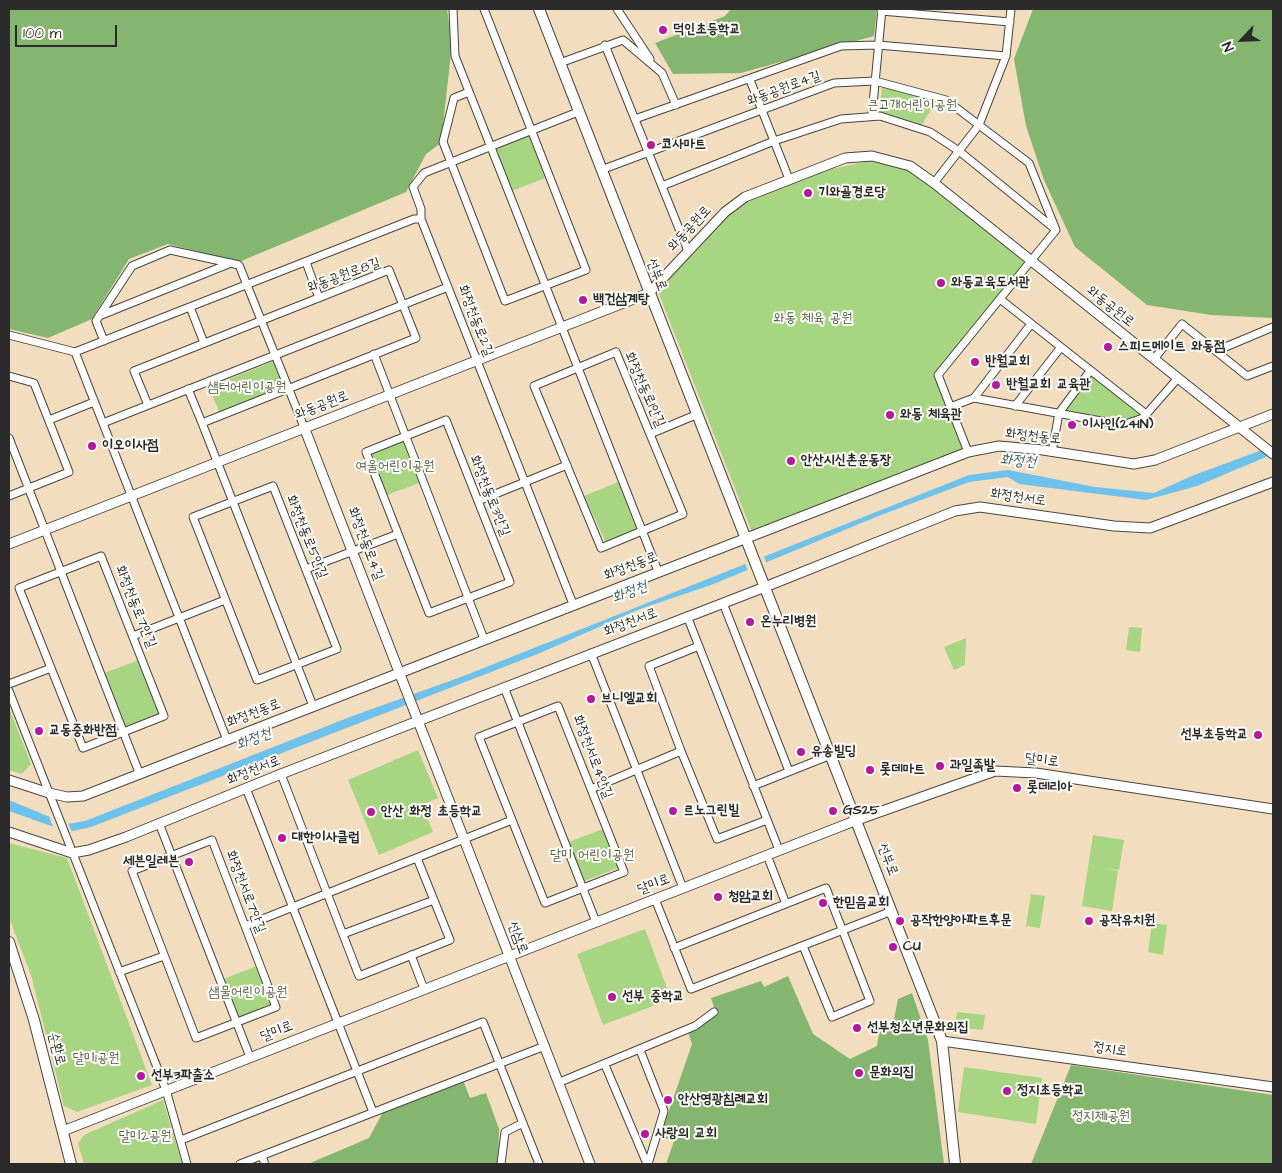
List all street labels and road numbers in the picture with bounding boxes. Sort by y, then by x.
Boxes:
street label: 와동공원로4길 [745,68,823,110]
street label: 와동공원로 [665,203,715,255]
street label: 와동공원로8길 [305,255,383,297]
street label: 선부로 [642,256,670,294]
street label: 화정천동로2길 [454,283,496,359]
street label: 와동공원로 [1083,283,1137,331]
street label: 화정천동로1안길 [620,350,668,430]
street label: 와동공원로 [293,388,351,424]
street label: 화정천동로 [1004,426,1062,448]
street label: 화정천동로3안길 [465,453,513,539]
street label: 화정천서로 [989,486,1047,510]
street label: 화정천동로5안길 [282,493,330,581]
street label: 화정천동로4길 [343,505,387,583]
street label: 화정천동로 [602,549,660,585]
street label: 화정천동로7안길 [111,563,159,651]
street label: 화정천서로 [602,605,660,641]
street label: 화정천동로 [225,696,283,732]
street label: 화정천서로4안길 [568,713,616,801]
street label: 달미로 [1024,751,1060,771]
street label: 화정천서로 [225,753,283,789]
street label: 선부로 [873,841,901,879]
street label: 화정천서로7안길 [221,848,269,936]
street label: 달미로 [635,871,673,899]
street label: 선삼로 [503,919,531,957]
street label: 달미로 [258,1018,296,1046]
street label: 순환로 [44,1031,68,1067]
street label: 정지로 [1092,1039,1128,1061]

